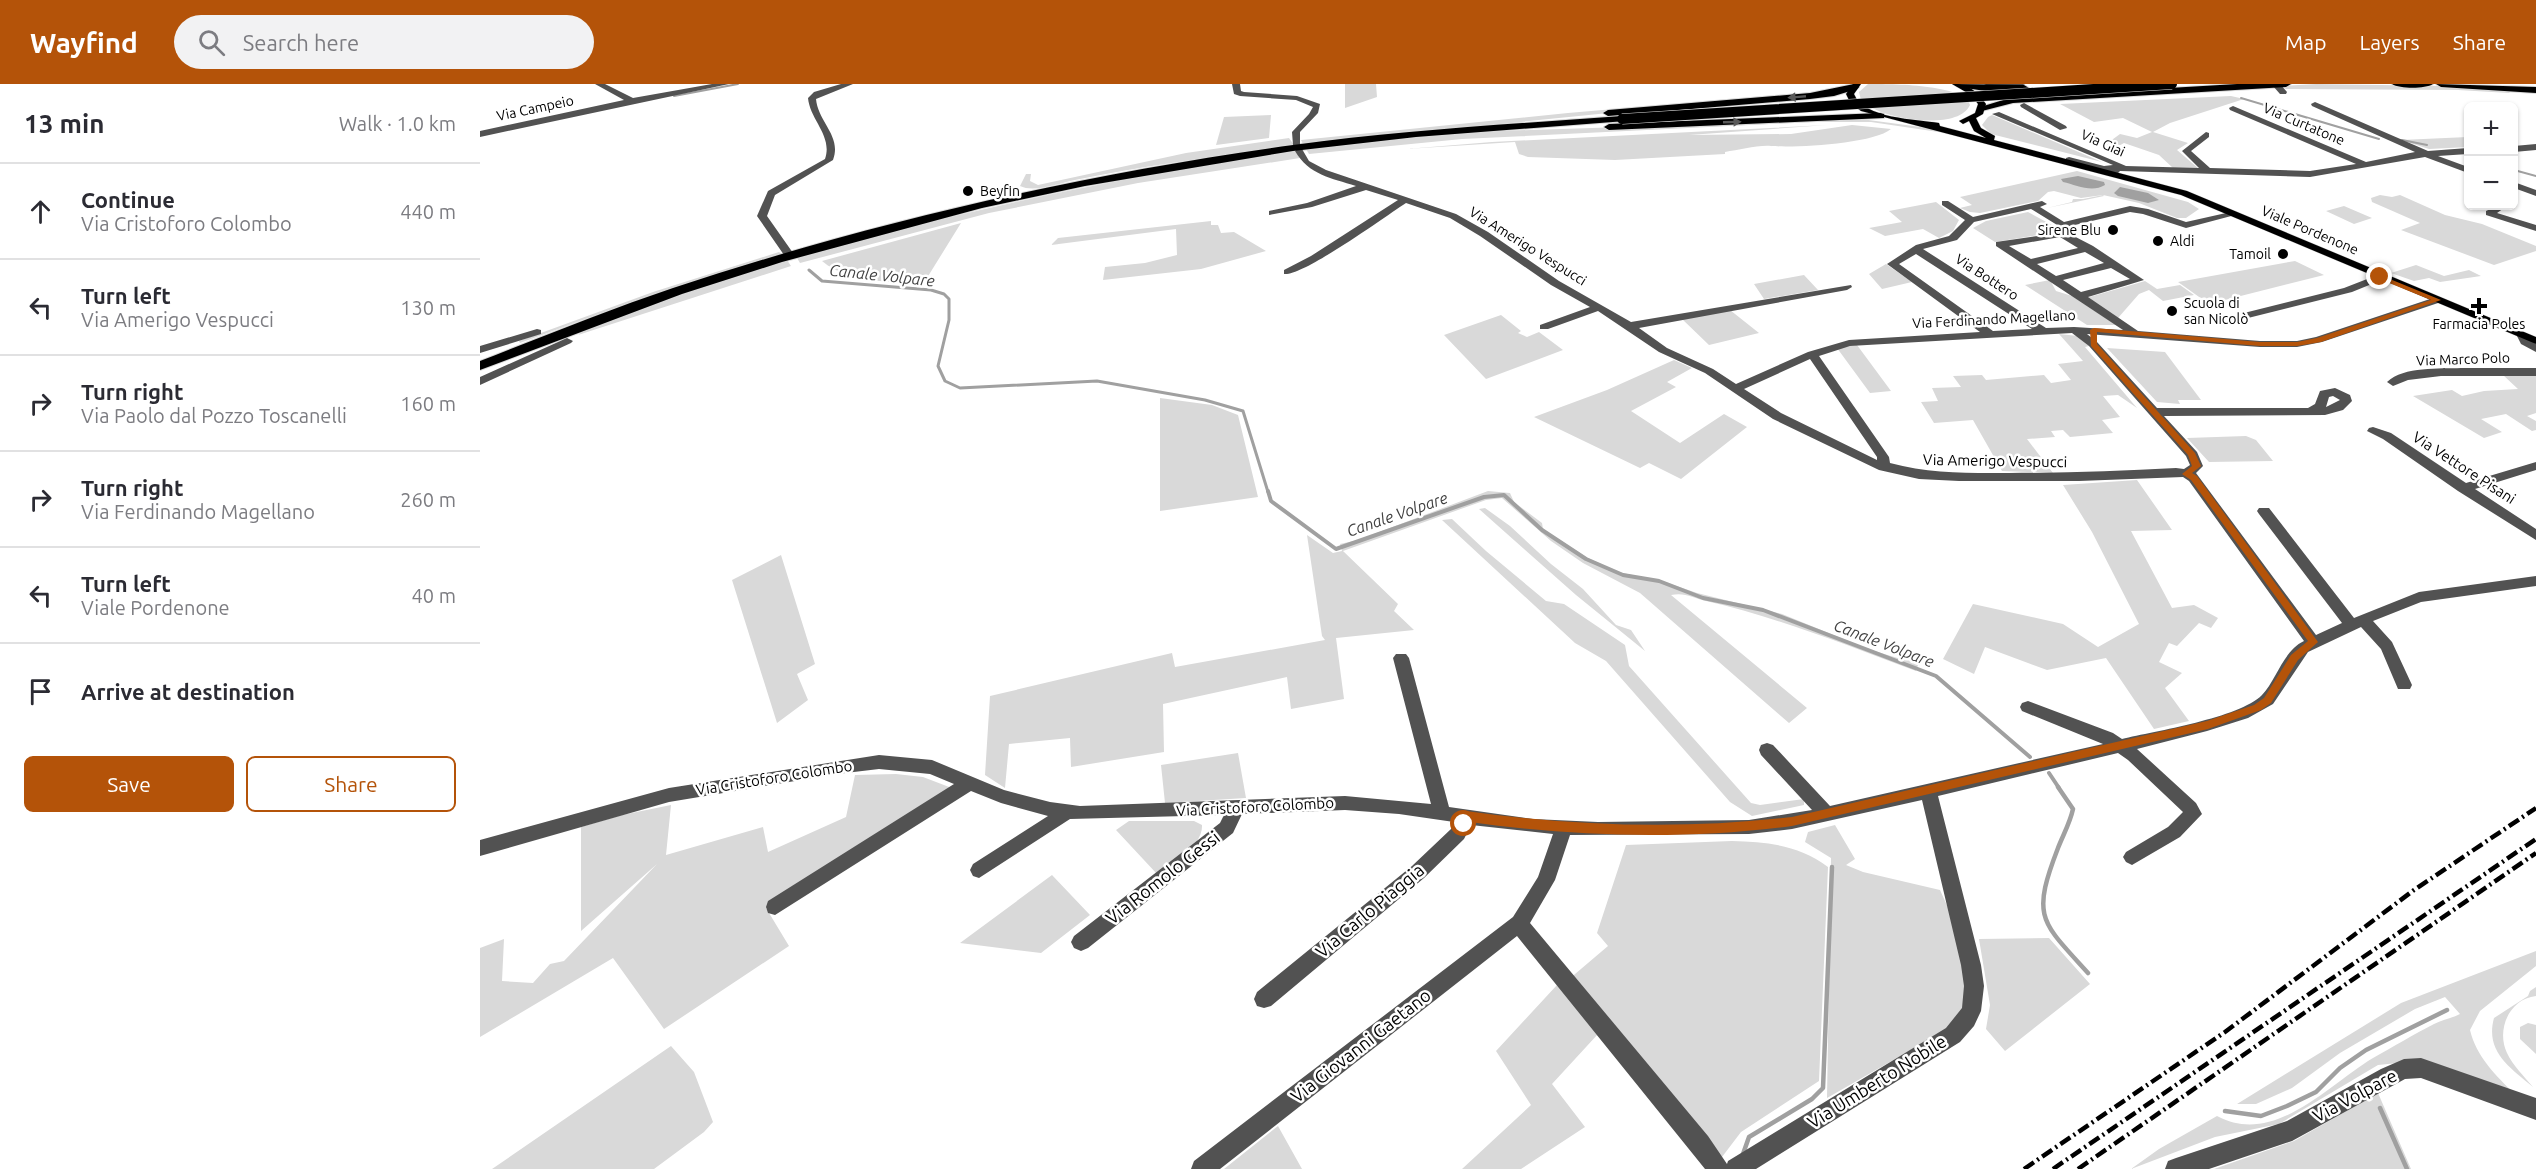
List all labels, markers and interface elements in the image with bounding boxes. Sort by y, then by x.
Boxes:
search box [174,15,594,69]
icon: search [195,26,228,59]
text: Wayfind [30,27,138,58]
text: Search here [243,30,359,55]
text: Map [2285,30,2326,54]
text: Layers [2359,30,2420,54]
text: Share [2453,30,2506,54]
street label: Via Campeio [495,92,575,124]
one-way arrow [1787,92,1806,102]
street label: Via Curtatone [2261,100,2347,148]
map controls [2464,102,2518,210]
button: + [2464,102,2518,156]
text: 13 min [24,109,104,138]
text: Walk · 1.0 km [339,112,456,135]
one-way arrow [1722,118,1741,127]
street label: Via Giai [2079,126,2127,160]
button: − [2464,156,2518,210]
place label: Beyfin [980,183,1020,199]
marker: Beyfin [961,184,975,198]
text: Continue [81,187,175,212]
icon: ahead [24,195,57,228]
text: 440 m [400,200,456,223]
street label: Viale Pordenone [2259,202,2361,258]
street label: Via Amerigo Vespucci [1467,203,1589,289]
text: Via Cristoforo Colombo [81,212,292,235]
place label: Sirene Blu [2038,222,2101,238]
marker: Sirene Blu [2106,223,2120,237]
place label: Aldi [2170,233,2194,249]
marker: Aldi [2151,234,2165,248]
place label: Tamoil [2229,246,2271,262]
marker: Tamoil [2276,247,2290,261]
street label: Via Bottero [1952,251,2022,303]
water label: Canale Volpare [828,261,936,289]
route end [2366,263,2392,289]
text: Turn left [81,283,171,308]
icon: left [24,291,57,324]
place label: Scuola di san Nicolò [2184,295,2248,327]
text: 130 m [400,296,456,319]
marker: Farmacia Poles [2472,299,2486,313]
marker: Scuola di san Nicolò [2165,304,2179,318]
street label: Via Ferdinando Magellano [1912,307,2076,331]
text: Via Amerigo Vespucci [81,308,274,331]
place label: Farmacia Poles [2433,316,2525,332]
street label: Via Marco Polo [2416,349,2510,369]
text: Turn right [81,379,183,404]
icon: right [24,387,57,420]
text: 160 m [400,392,456,415]
text: Via Paolo dal Pozzo Toscanelli [81,404,347,427]
street label: Via Vettore Pisani [2410,428,2519,507]
street label: Via Amerigo Vespucci [1923,451,2067,470]
text: Turn right [81,475,183,500]
icon: right [24,483,57,516]
text: 260 m [400,488,456,511]
water label: Canale Volpare [1344,488,1450,540]
text: Via Ferdinando Magellano [81,500,315,523]
text: Turn left [81,571,171,596]
icon: left [24,579,57,612]
text: 40 m [412,584,456,607]
text: Viale Pordenone [81,596,230,619]
water label: Canale Volpare [1831,616,1937,670]
icon: arrive [24,675,57,708]
text: Arrive at destination [81,679,295,704]
button: Save [24,756,234,812]
button: Share [246,756,456,812]
street label: Via Cristoforo Colombo [695,757,853,798]
street label: Via Cristoforo Colombo [1176,794,1334,819]
route start [1450,810,1476,836]
street label: Via Romolo Gessi [1102,827,1223,928]
street label: Via Carlo Piaggia [1311,859,1427,961]
street label: Via Giovanni Gaetano [1287,984,1434,1106]
street label: Via Umberto Nobile [1804,1030,1949,1132]
street label: Via Volpare [2309,1065,2400,1126]

